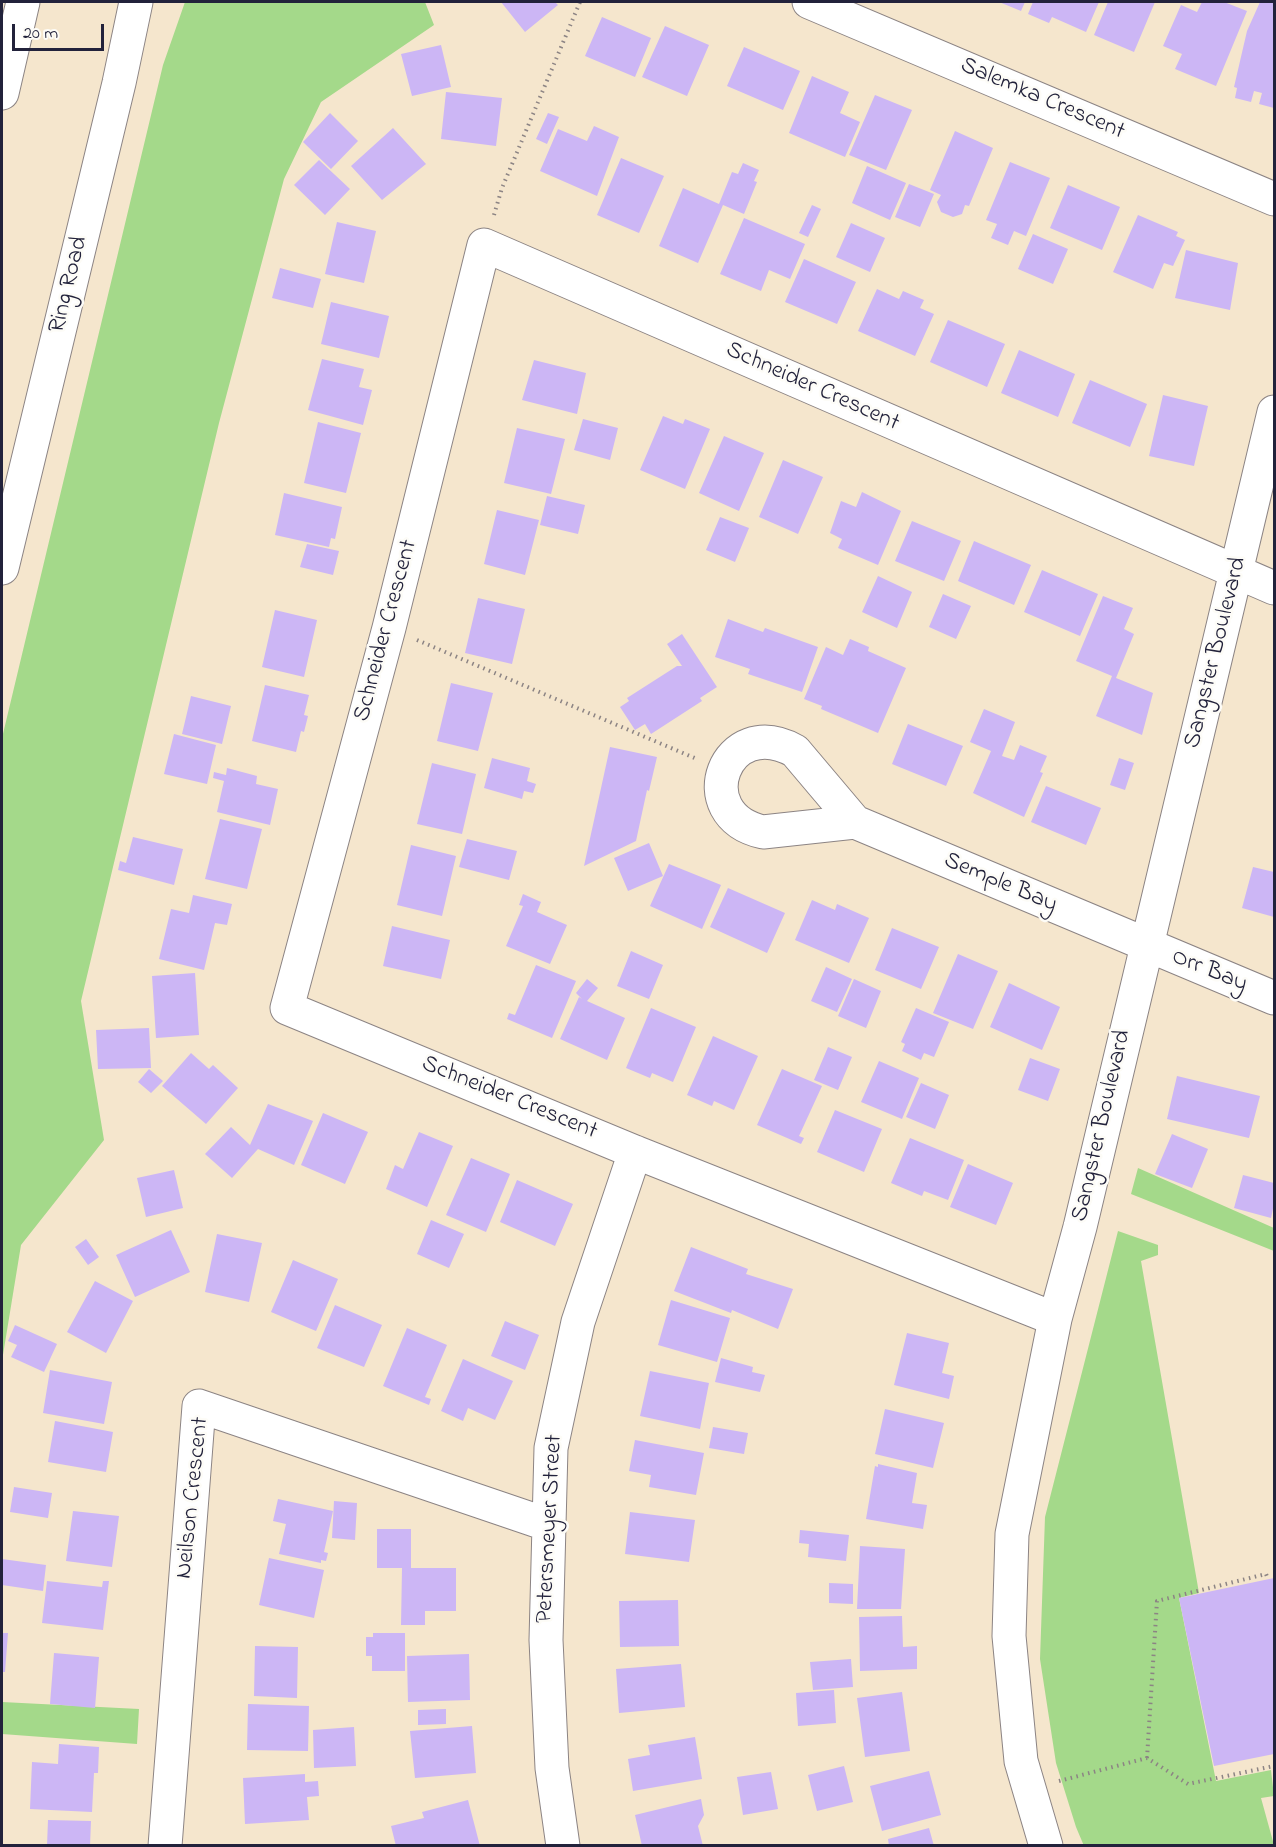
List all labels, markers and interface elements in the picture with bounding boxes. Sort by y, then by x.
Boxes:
scale bar [15,12,106,50]
text: 20 m [23,21,58,47]
street label: Salemka Crescent [955,52,1129,148]
street label: Ring Road [44,234,96,336]
street label: Schneider Crescent [721,337,903,439]
street label: Schneider Crescent [349,537,425,725]
street label: Sangster Boulevard [1179,555,1255,751]
street label: Semple Bay [939,847,1061,921]
street label: Orr Bay [1167,944,1251,1000]
street label: Sangster Boulevard [1067,1027,1139,1225]
street label: Schneider Crescent [417,1051,601,1147]
street label: Neilson Crescent [171,1416,217,1580]
street label: Petersmeyer Street [532,1434,570,1624]

